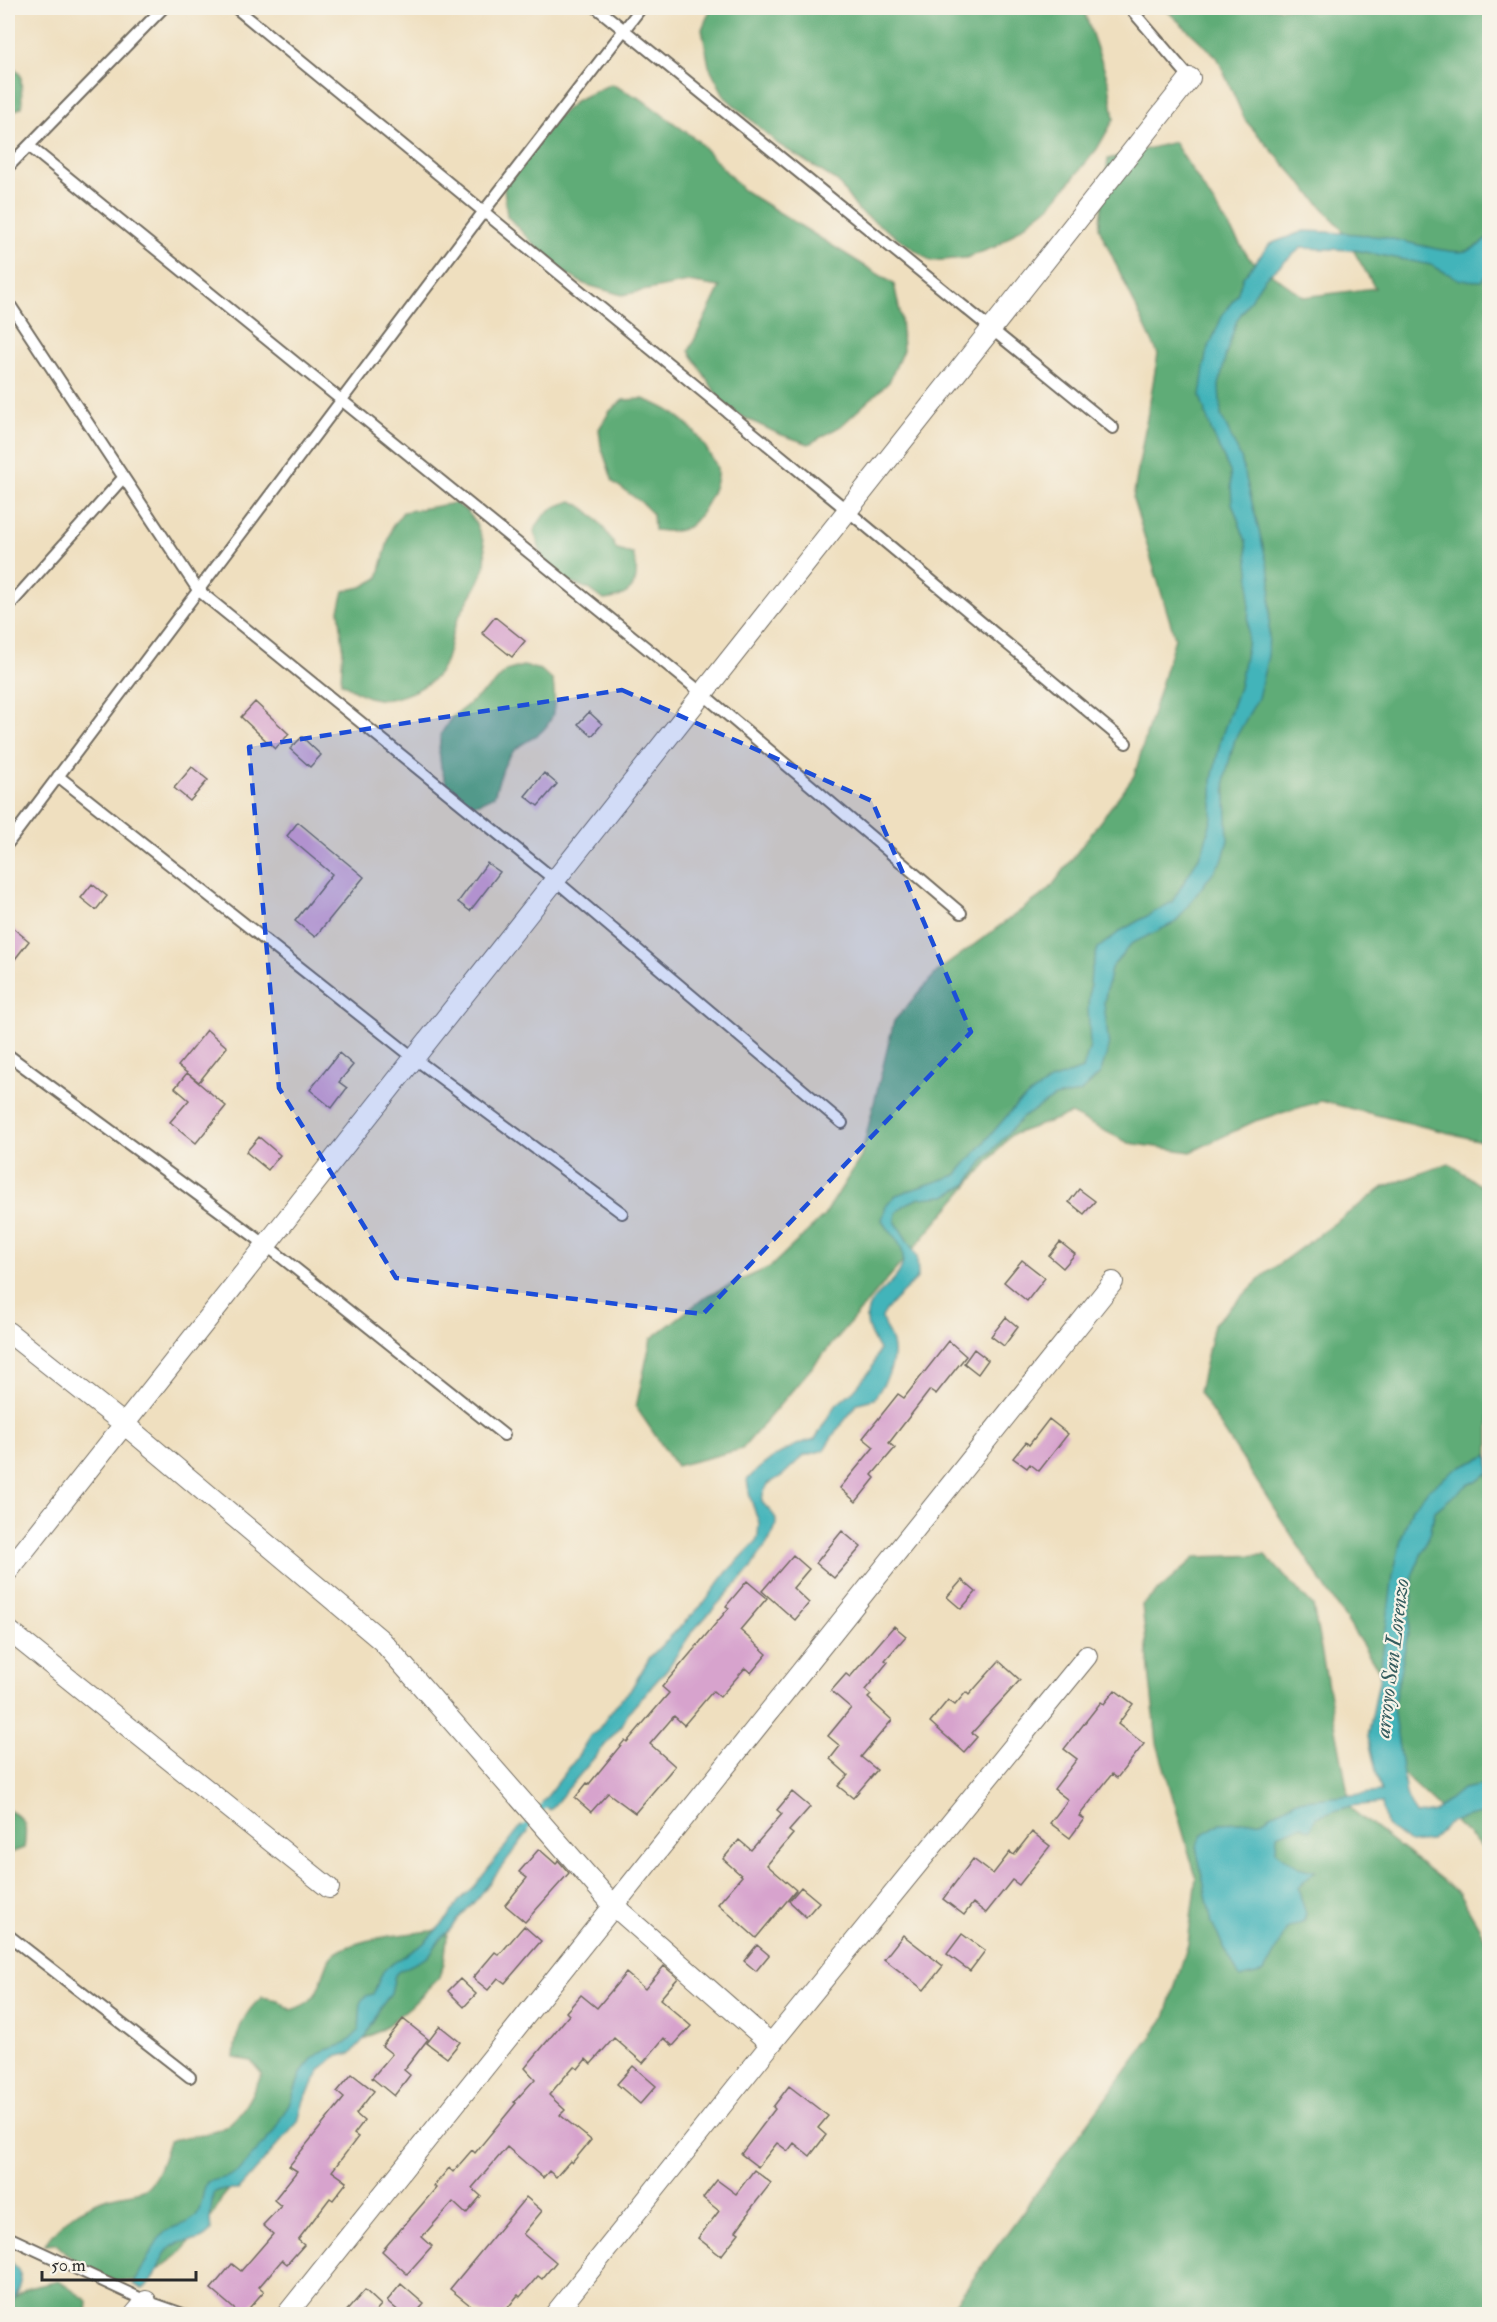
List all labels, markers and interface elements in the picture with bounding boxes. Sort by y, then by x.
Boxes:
water label: arroyo San Lorenzo [1368,1577,1416,1740]
scale bar [42,2244,196,2282]
text: 50 m [51,2254,86,2277]

